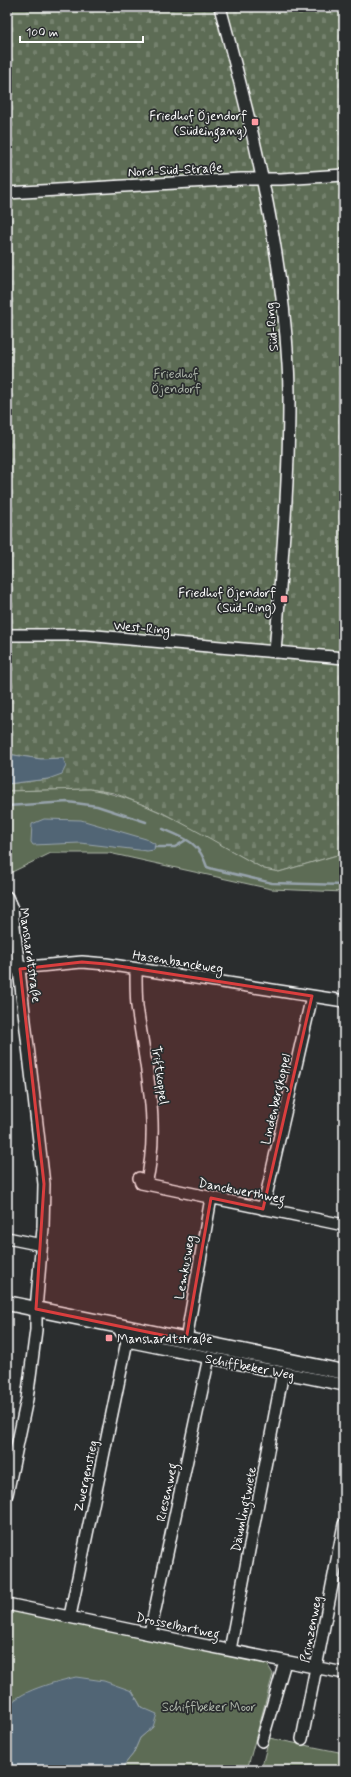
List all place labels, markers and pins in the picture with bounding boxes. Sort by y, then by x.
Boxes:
place label: Friedhof Öjendorf (Südeingang) [149,108,247,142]
marker: Friedhof Öjendorf (Südeingang) [250,117,260,127]
place label: Friedhof Öjendorf (Süd-Ring) [178,585,276,618]
marker: Friedhof Öjendorf (Süd-Ring) [279,594,289,604]
place label: Manshardtstraße [117,1331,213,1348]
marker: Manshardtstraße [104,1333,114,1343]

